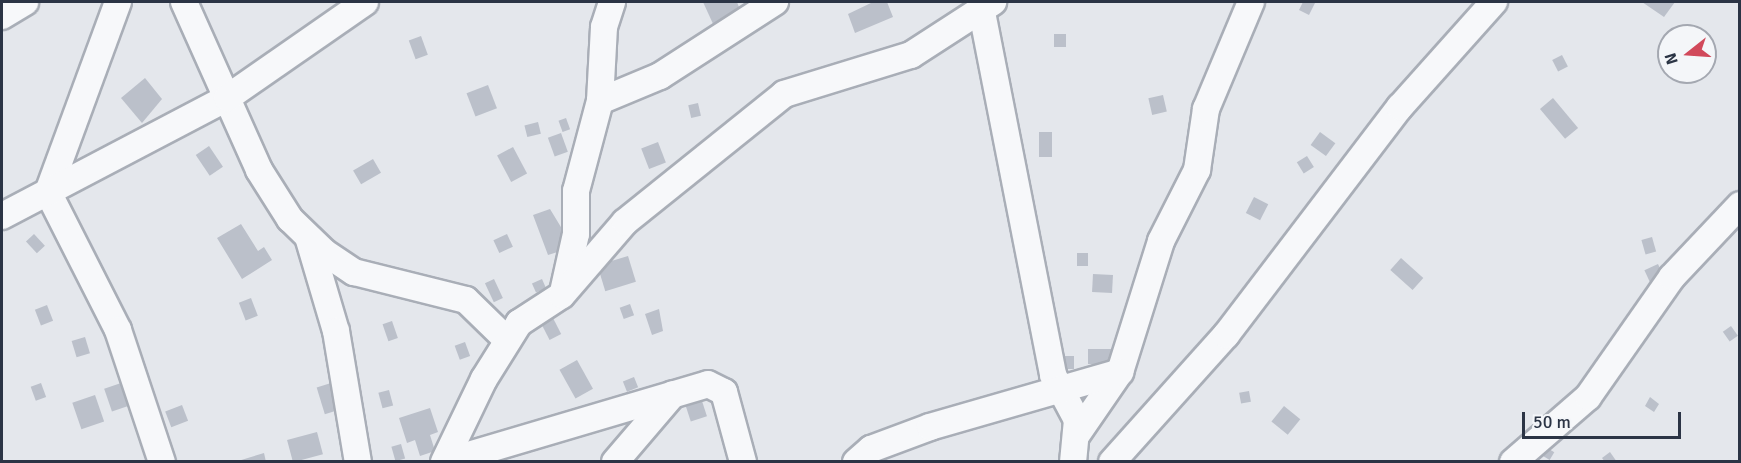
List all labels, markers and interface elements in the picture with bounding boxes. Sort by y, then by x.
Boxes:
north arrow [1657,24,1717,84]
text: N [1661,50,1683,67]
scale bar [1525,400,1684,438]
text: 50 m [1533,411,1571,433]

